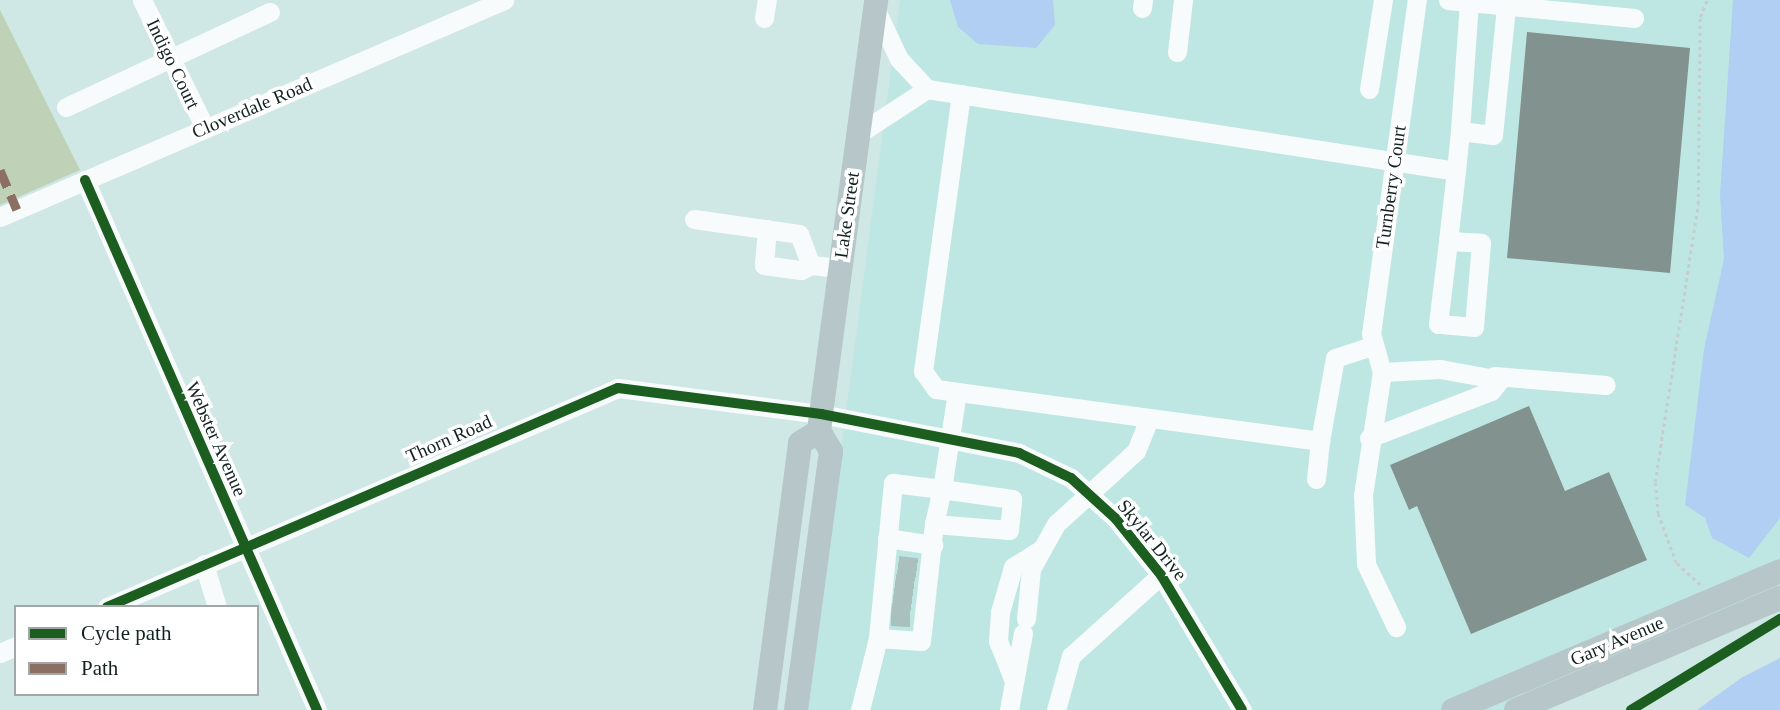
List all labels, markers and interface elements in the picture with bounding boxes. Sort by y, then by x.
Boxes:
street label: Indigo Court [141,15,205,113]
street label: Cloverdale Road [189,72,315,144]
street label: Turnberry Court [1371,124,1411,250]
street label: Lake Street [830,170,864,260]
street label: Webster Avenue [180,378,252,500]
street label: Thorn Road [403,410,495,468]
street label: Skylar Drive [1112,495,1192,585]
legend [14,605,259,696]
street label: Gary Avenue [1566,611,1668,671]
text: Cycle path [81,621,171,645]
text: Path [81,656,118,680]

